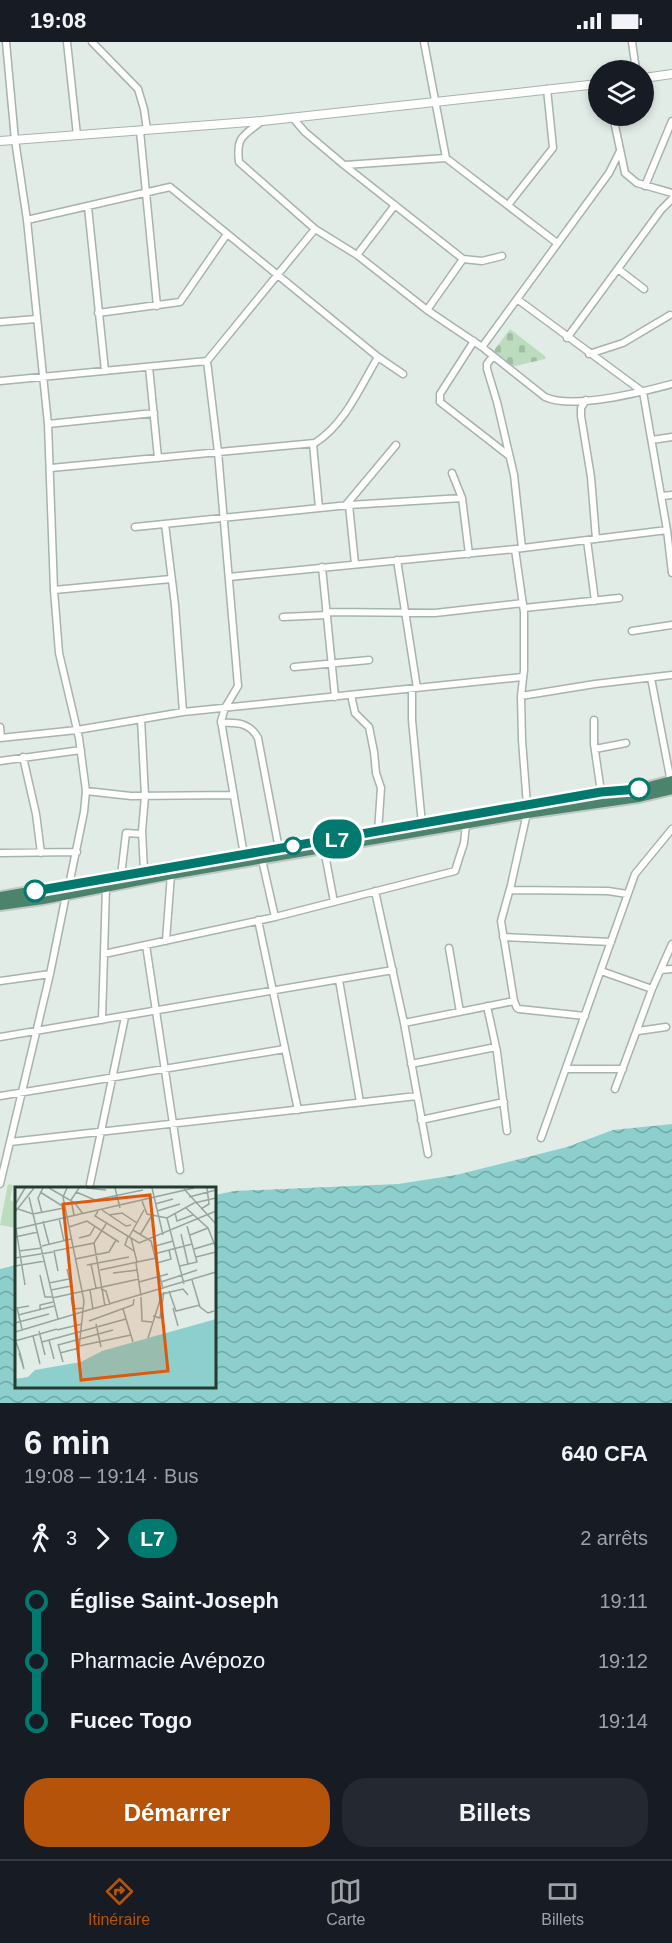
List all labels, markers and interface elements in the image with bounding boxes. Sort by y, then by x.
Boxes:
text: 19:08 [30,8,86,33]
map controls [588,60,654,126]
button: layers [588,60,654,126]
unlabelled marker [628,778,650,800]
line badge: L7 [310,820,364,858]
text: L7 [325,828,349,851]
unlabelled marker [284,837,302,855]
unlabelled marker [24,880,46,902]
inset map [15,1187,216,1388]
text: 6 min [24,1424,110,1461]
text: 640 CFA [561,1441,648,1466]
text: 19:08 – 19:14 · Bus [24,1465,199,1487]
icon: walk [24,1522,57,1555]
icon: forward [86,1522,119,1555]
text: 3 [66,1527,77,1549]
text: L7 [140,1527,165,1550]
text: 2 arrêts [580,1527,648,1549]
text: Église Saint-Joseph [70,1588,279,1613]
text: 19:11 [599,1590,648,1612]
text: Pharmacie Avépozo [70,1648,265,1673]
text: 19:12 [598,1650,648,1672]
text: Fucec Togo [70,1708,192,1733]
text: 19:14 [598,1710,648,1732]
button: Démarrer [24,1778,330,1847]
button: Billets [342,1778,648,1847]
tab: Itinéraire [88,1875,150,1929]
tab: Carte [326,1875,365,1929]
tab: Billets [541,1875,584,1929]

